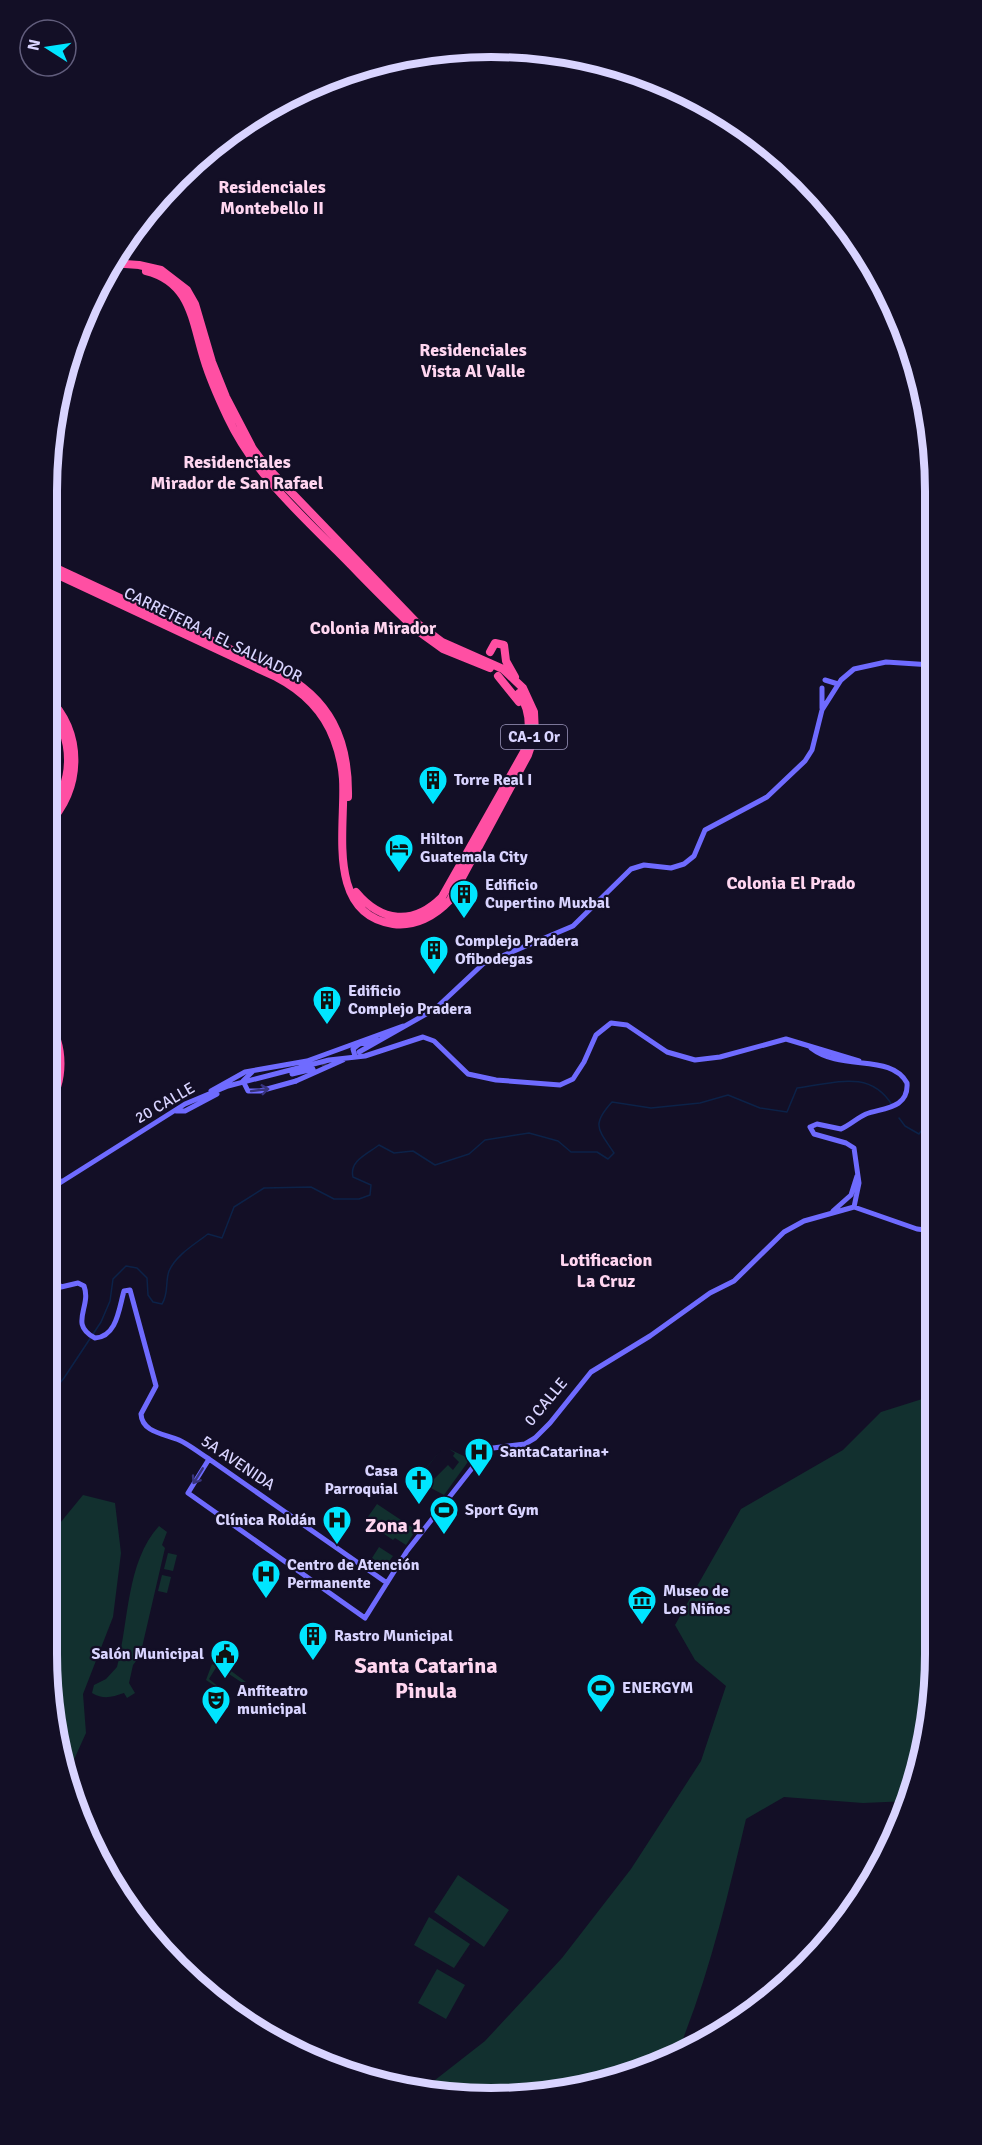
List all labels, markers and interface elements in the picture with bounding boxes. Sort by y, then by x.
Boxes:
north arrow [18,18,78,78]
text: N [23,38,45,53]
district label: Residenciales Montebello II [218,176,326,219]
district label: Residenciales Vista Al Valle [419,339,527,382]
district label: Residenciales Mirador de San Rafael [151,451,324,494]
street label: CARRETERA A EL SALVADOR [121,583,306,687]
district label: Colonia Mirador [310,617,437,639]
road number: CA-1 Or [501,725,567,749]
building icon: Torre Real I [417,764,449,806]
place label: Torre Real I [454,770,532,790]
place label: Hilton Guatemala City [420,829,528,867]
hotel icon: Hilton Guatemala City [383,832,415,874]
district label: Colonia El Prado [726,872,856,894]
place label: Edificio Cupertino Muxbal [485,875,610,913]
building icon: Edificio Cupertino Muxbal [448,878,480,920]
place label: Complejo Pradera Ofibodegas [455,931,579,969]
building icon: Complejo Pradera Ofibodegas [418,934,450,976]
place label: Edificio Complejo Pradera [348,981,472,1019]
building icon: Edificio Complejo Pradera [311,984,343,1026]
street label: 20 CALLE [132,1078,198,1128]
one-way arrow [250,1084,269,1095]
district label: Lotificacion La Cruz [560,1249,652,1292]
street label: 0 CALLE [520,1374,572,1430]
street label: 5A AVENIDA [197,1431,279,1495]
hospital icon: SantaCatarina+ [463,1436,495,1478]
place label: SantaCatarina+ [500,1442,609,1462]
place label: Casa Parroquial [324,1461,398,1499]
church icon: Casa Parroquial [403,1464,435,1506]
one-way arrow [192,1467,204,1484]
sports icon: Sport Gym [428,1494,460,1536]
place label: Sport Gym [465,1500,539,1520]
hospital icon: Clínica Roldán [321,1504,353,1546]
place label: Clínica Roldán [215,1510,316,1530]
district label: Zona 1 [365,1513,423,1538]
place label: Centro de Atención Permanente [287,1555,420,1593]
hospital icon: Centro de Atención Permanente [250,1558,282,1600]
place label: Museo de Los Niños [663,1581,730,1619]
museum icon: Museo de Los Niños [626,1584,658,1626]
building icon: Rastro Municipal [297,1620,329,1662]
place label: Rastro Municipal [334,1626,453,1646]
public building icon: Salón Municipal [209,1638,241,1680]
place label: Salón Municipal [91,1644,204,1664]
district label: Santa Catarina Pinula [355,1652,498,1704]
sports icon: ENERGYM [585,1672,617,1714]
place label: ENERGYM [622,1678,693,1698]
place label: Anfiteatro municipal [237,1681,308,1719]
theatre icon: Anfiteatro municipal [200,1684,232,1726]

